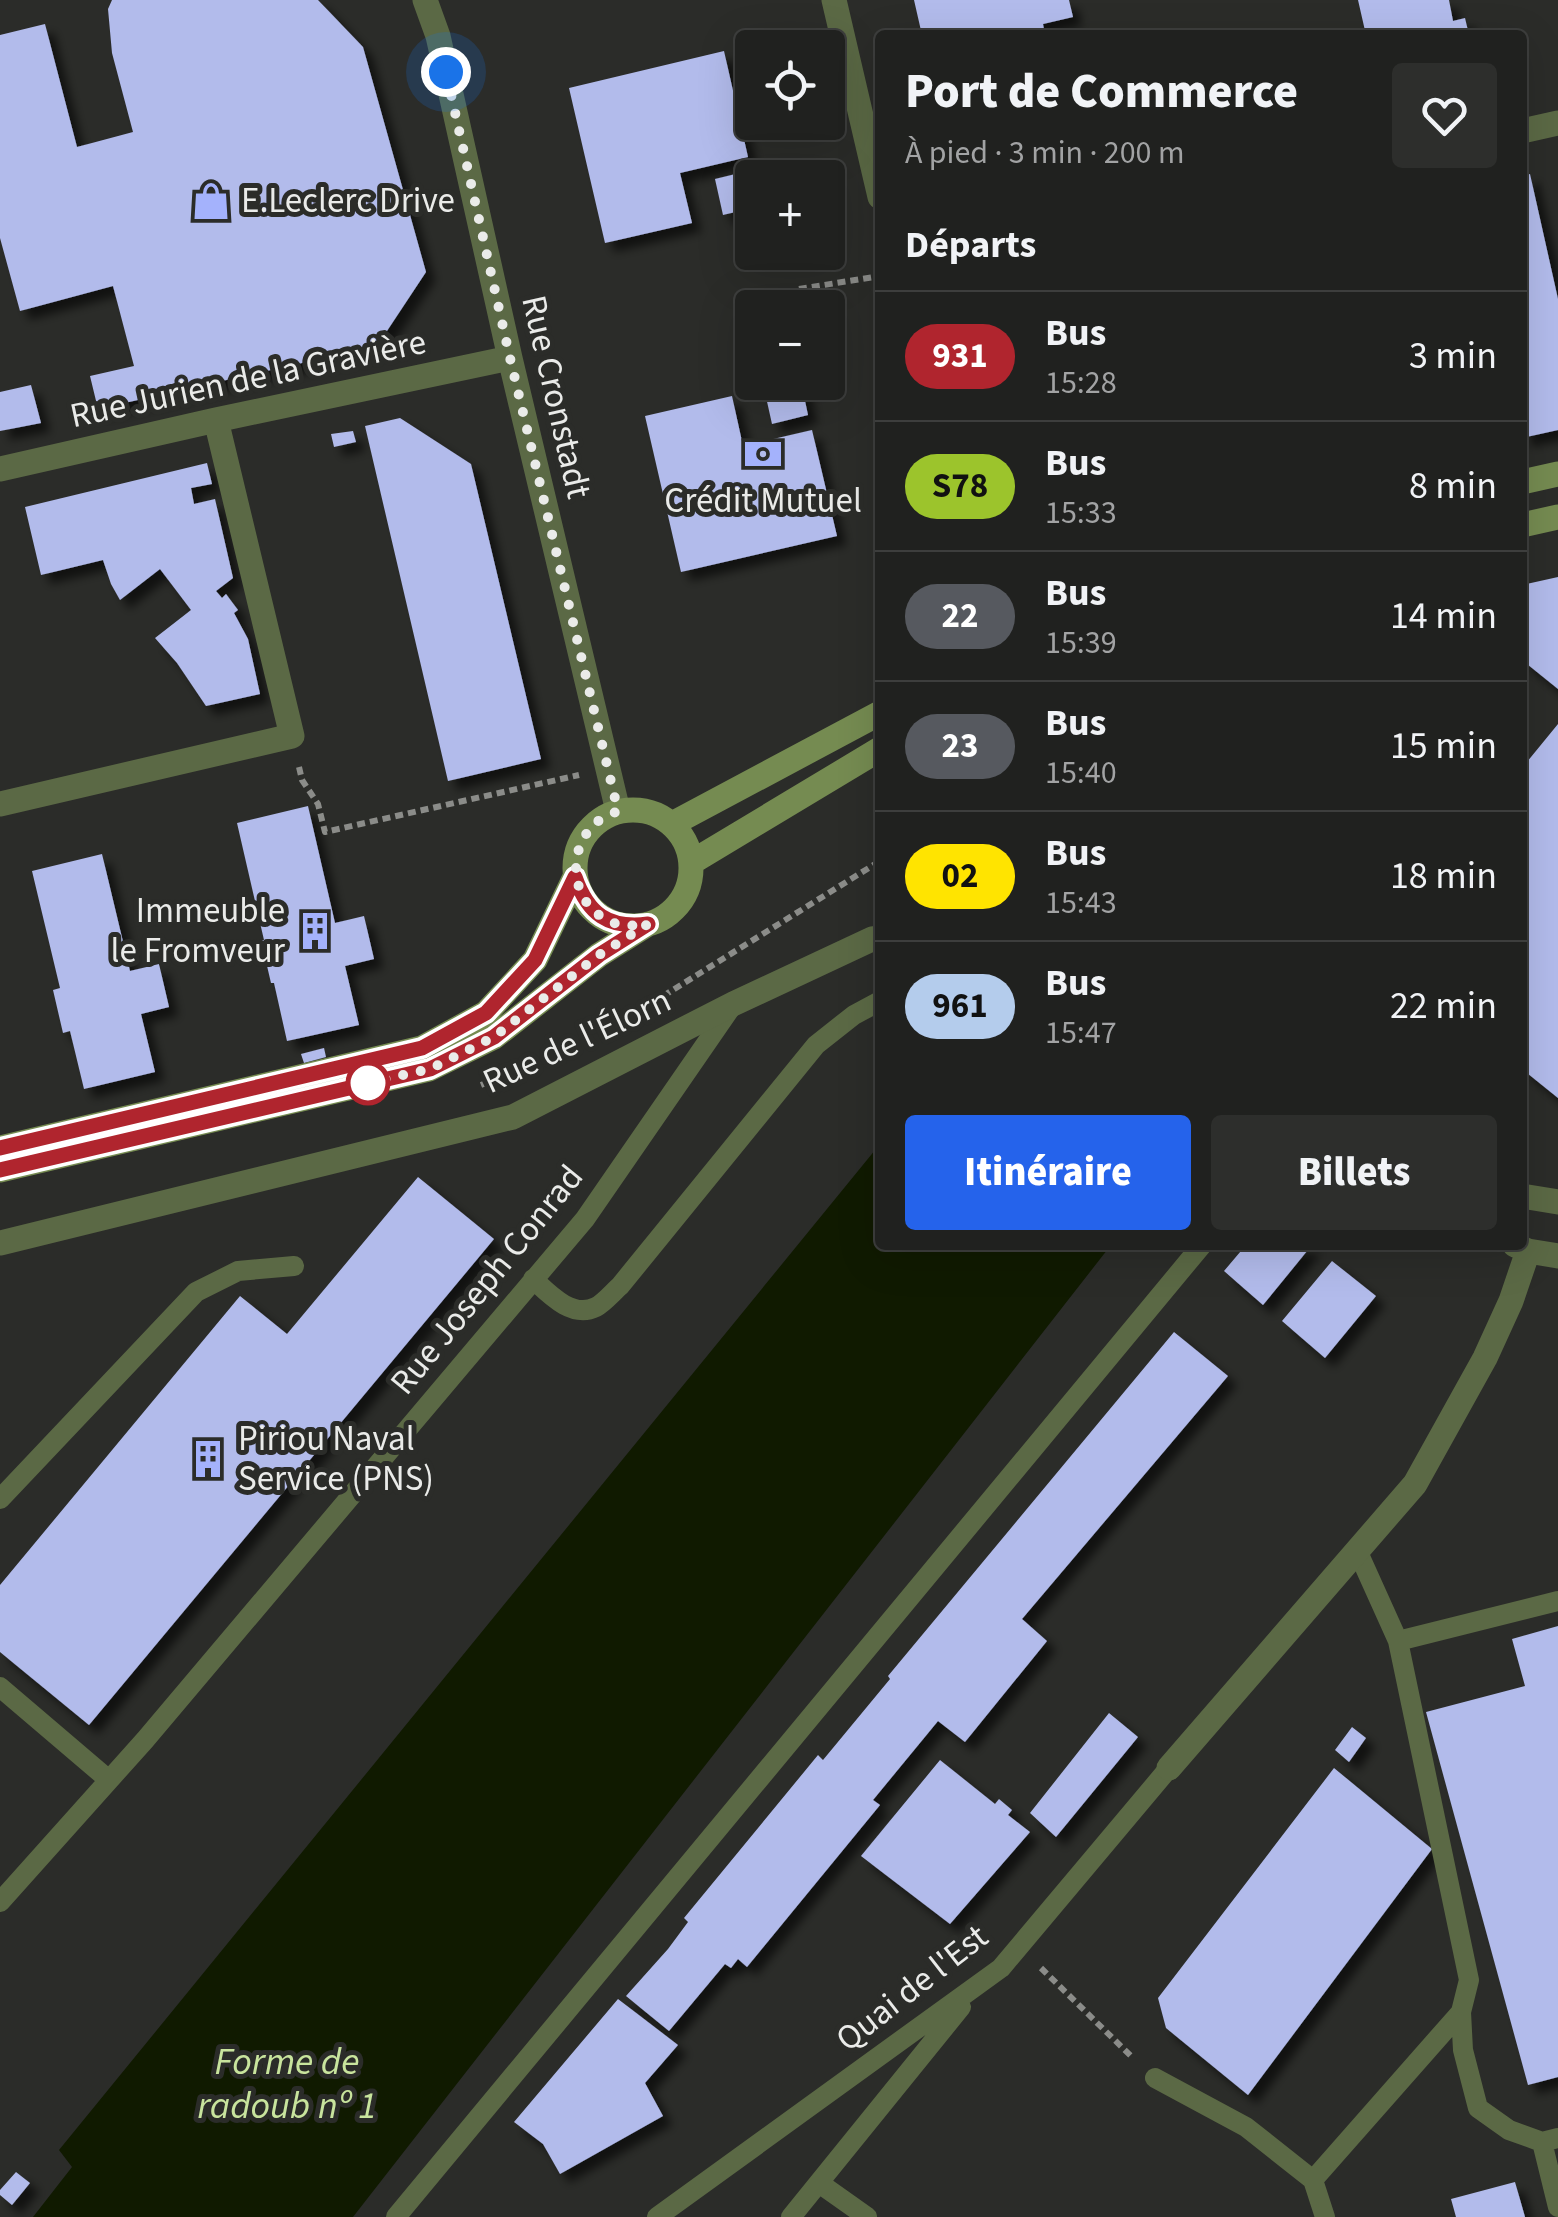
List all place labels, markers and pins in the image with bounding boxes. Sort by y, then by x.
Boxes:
place label: E.Leclerc Drive [241,176,455,226]
shop icon: E.Leclerc Drive [190,180,232,222]
bank icon: Crédit Mutuel [742,433,784,475]
place label: Crédit Mutuel [664,476,862,526]
place label: Immeuble le Fromveur [111,886,286,976]
building icon: Immeuble le Fromveur [294,910,336,952]
unlabelled marker [347,1062,389,1104]
place label: Piriou Naval Service (PNS) [238,1414,434,1504]
building icon: Piriou Naval Service (PNS) [187,1438,229,1480]

